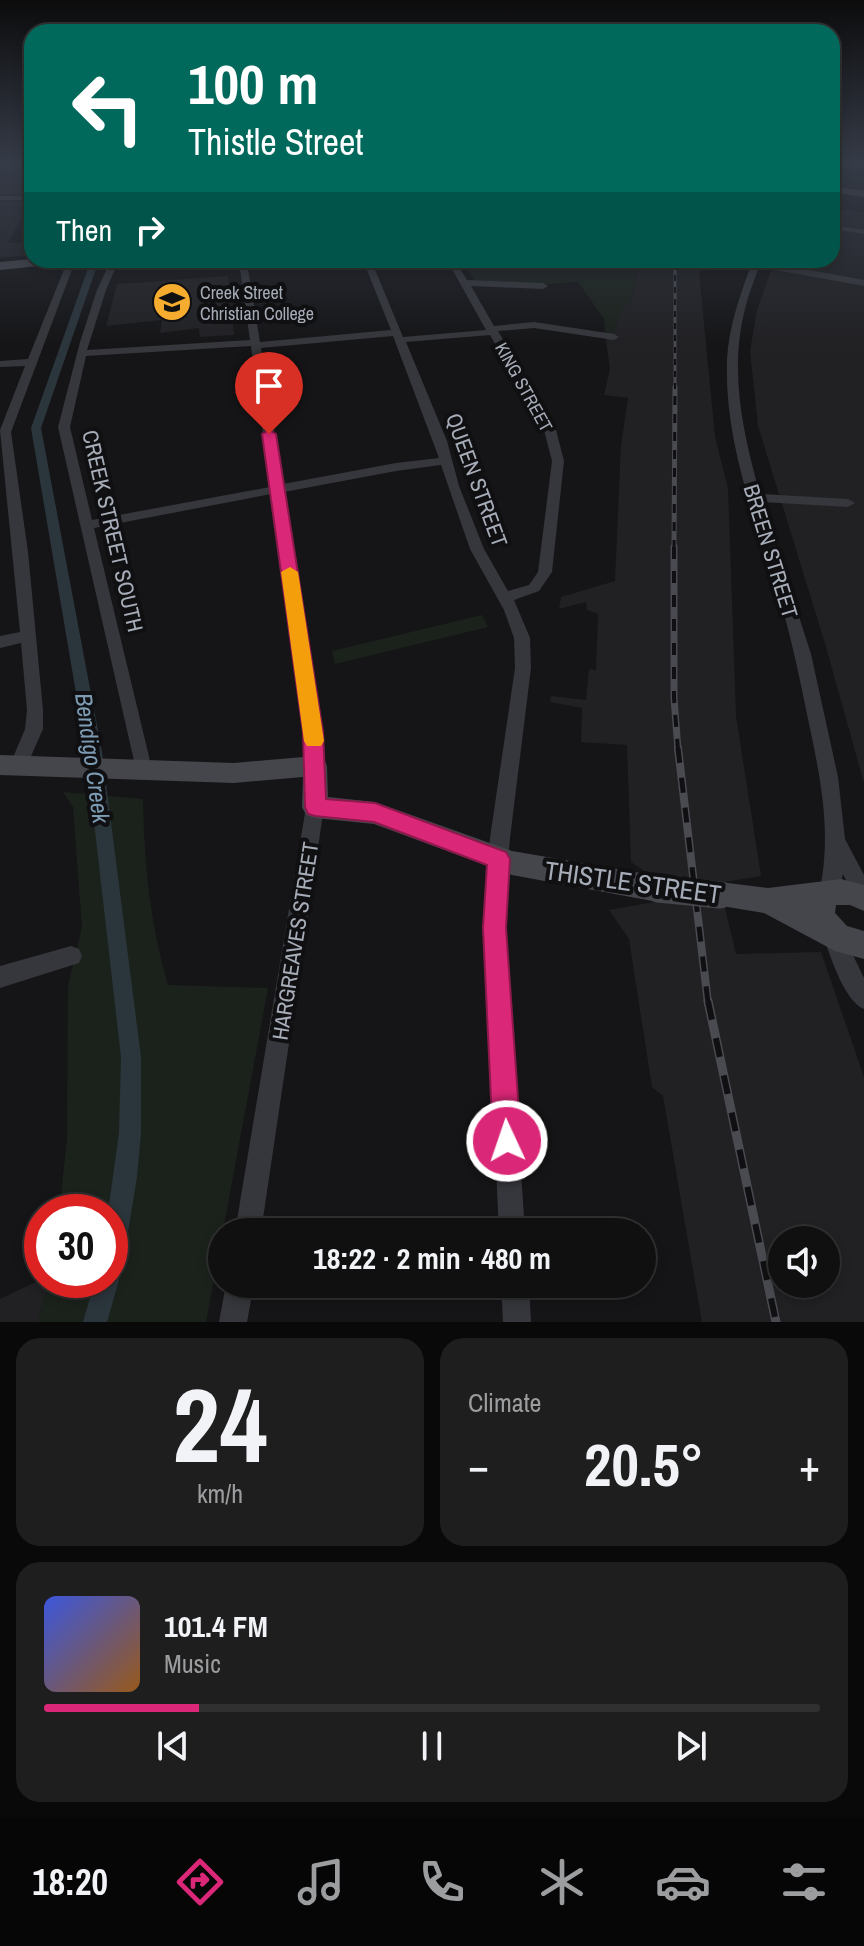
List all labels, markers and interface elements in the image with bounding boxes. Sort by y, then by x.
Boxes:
text: 100 m [188,46,318,121]
icon: left [56,56,160,160]
text: Thistle Street [188,118,364,166]
icon: right [128,208,172,252]
text: Then [56,210,112,250]
place label: Creek Street Christian College [200,280,314,326]
school or university icon: Creek Street Christian College [151,281,193,323]
street label: KING STREET [489,338,559,436]
pin [235,352,303,434]
icon: arrive [247,364,291,408]
street label: QUEEN STREET [439,409,515,551]
street label: CREEK STREET SOUTH [75,427,151,635]
street label: BREEN STREET [736,480,806,622]
water label: Bendigo Creek [68,691,118,826]
street label: HARGREAVES STREET [265,840,325,1042]
street label: THISTLE STREET [543,852,723,912]
position arrow [465,1099,549,1183]
speed limit sign: 30 [24,1194,128,1298]
map controls [768,1226,840,1298]
button: sound [768,1226,840,1298]
text: 18:22 · 2 min · 480 m [313,1238,551,1278]
text: 24 [173,1354,267,1494]
text: Climate [468,1385,541,1420]
text: 20.5° [584,1424,704,1505]
text: − [468,1435,489,1495]
text: + [799,1435,820,1495]
text: km/h [197,1476,243,1511]
text: 101.4 FM [164,1606,268,1646]
text: Music [164,1646,221,1681]
icon: previous [151,1724,195,1768]
icon: pause [410,1724,454,1768]
icon: next [669,1724,713,1768]
icon: directions [172,1854,228,1910]
icon: music [293,1854,349,1910]
icon: phone [414,1854,470,1910]
icon: climate [534,1854,590,1910]
icon: car [655,1854,711,1910]
icon: filters [776,1854,832,1910]
text: 18:20 [32,1858,108,1906]

